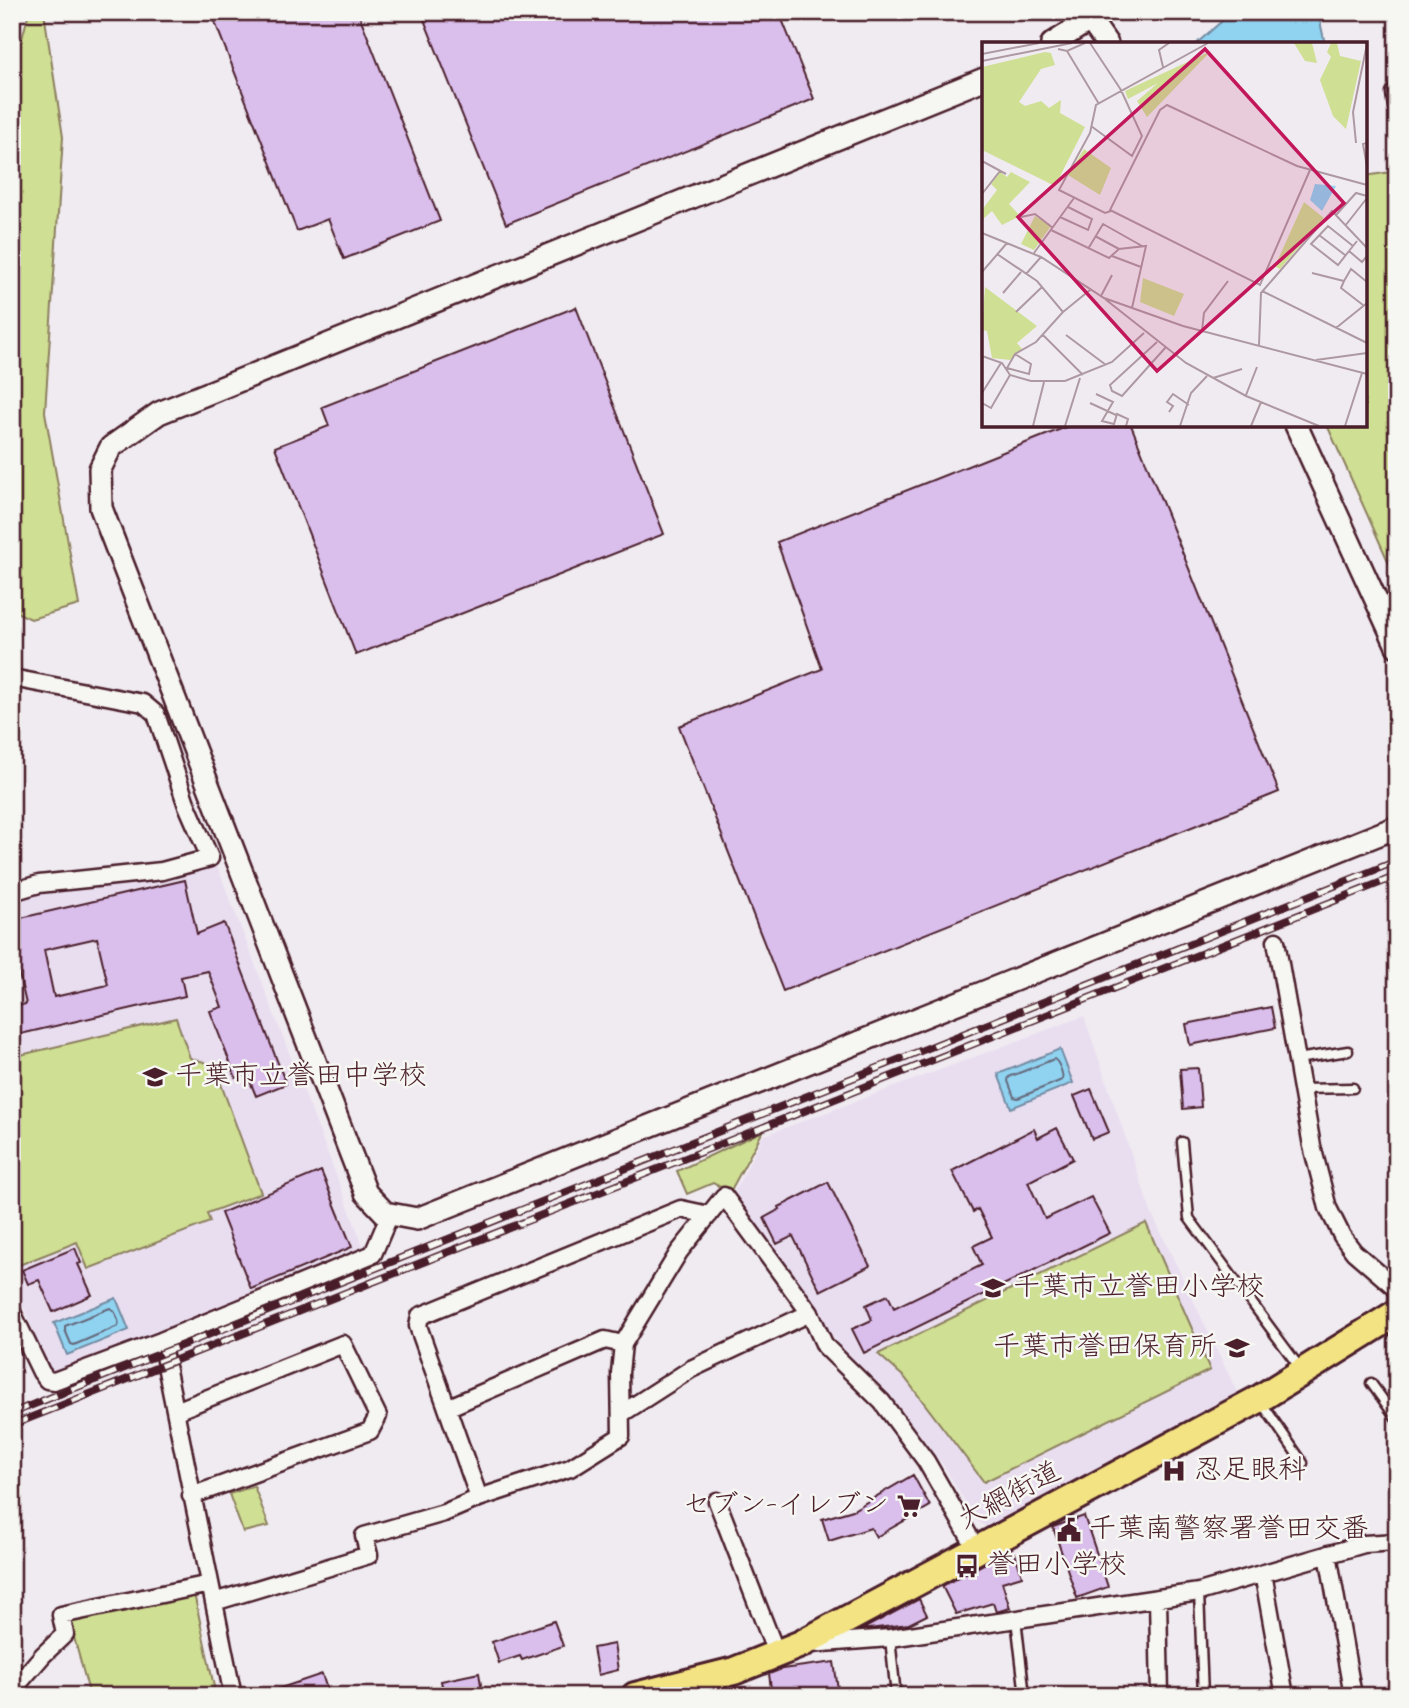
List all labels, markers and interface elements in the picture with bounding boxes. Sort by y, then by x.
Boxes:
inset map [982,42,1367,427]
place label: 千葉市立誉田中学校 [175,1057,427,1098]
school or university icon: 千葉市立誉田中学校 [141,1063,169,1091]
place label: 千葉市立誉田小学校 [1013,1268,1265,1309]
school or university icon: 千葉市立誉田小学校 [979,1274,1007,1302]
place label: 千葉市誉田保育所 [993,1328,1217,1369]
school or university icon: 千葉市誉田保育所 [1223,1334,1251,1362]
place label: 忍足眼科 [1194,1451,1306,1492]
street label: 大網街道 [951,1453,1069,1541]
hospital icon: 忍足眼科 [1160,1457,1188,1485]
place label: セブン-イレブン [682,1486,889,1527]
supermarket icon: セブン-イレブン [895,1492,923,1520]
place label: 千葉南警察署誉田交番 [1089,1510,1369,1551]
public building icon: 千葉南警察署誉田交番 [1055,1516,1083,1544]
place label: 誉田小学校 [987,1546,1127,1587]
bus stop icon: 誉田小学校 [953,1552,981,1580]

